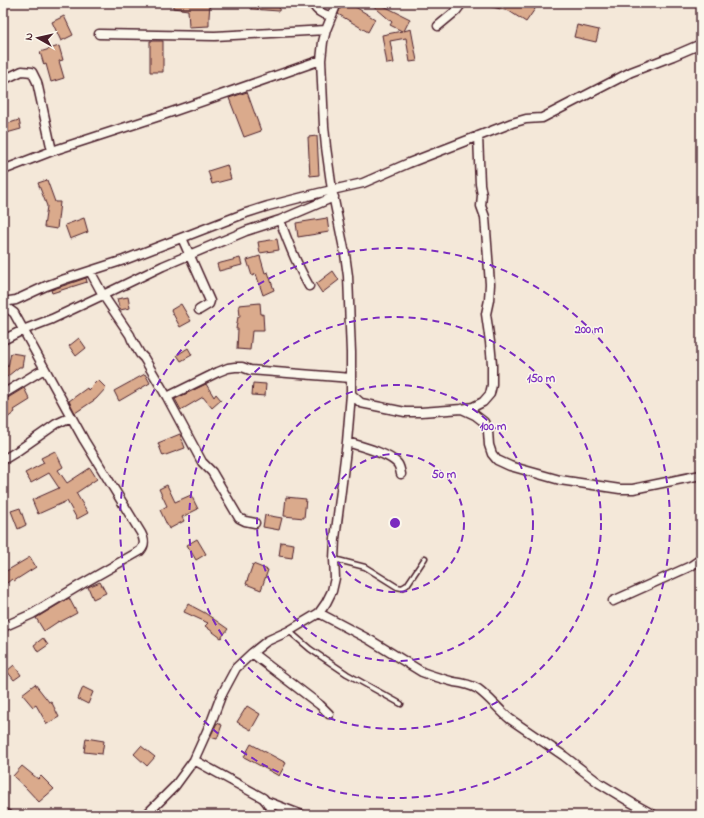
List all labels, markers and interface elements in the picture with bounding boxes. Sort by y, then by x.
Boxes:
north arrow [18,18,58,58]
text: N [21,32,38,42]
text: 200 m [574,321,604,339]
text: 150 m [527,370,556,388]
text: 100 m [480,418,507,436]
text: 50 m [432,466,457,484]
centre of rings [388,516,402,530]

